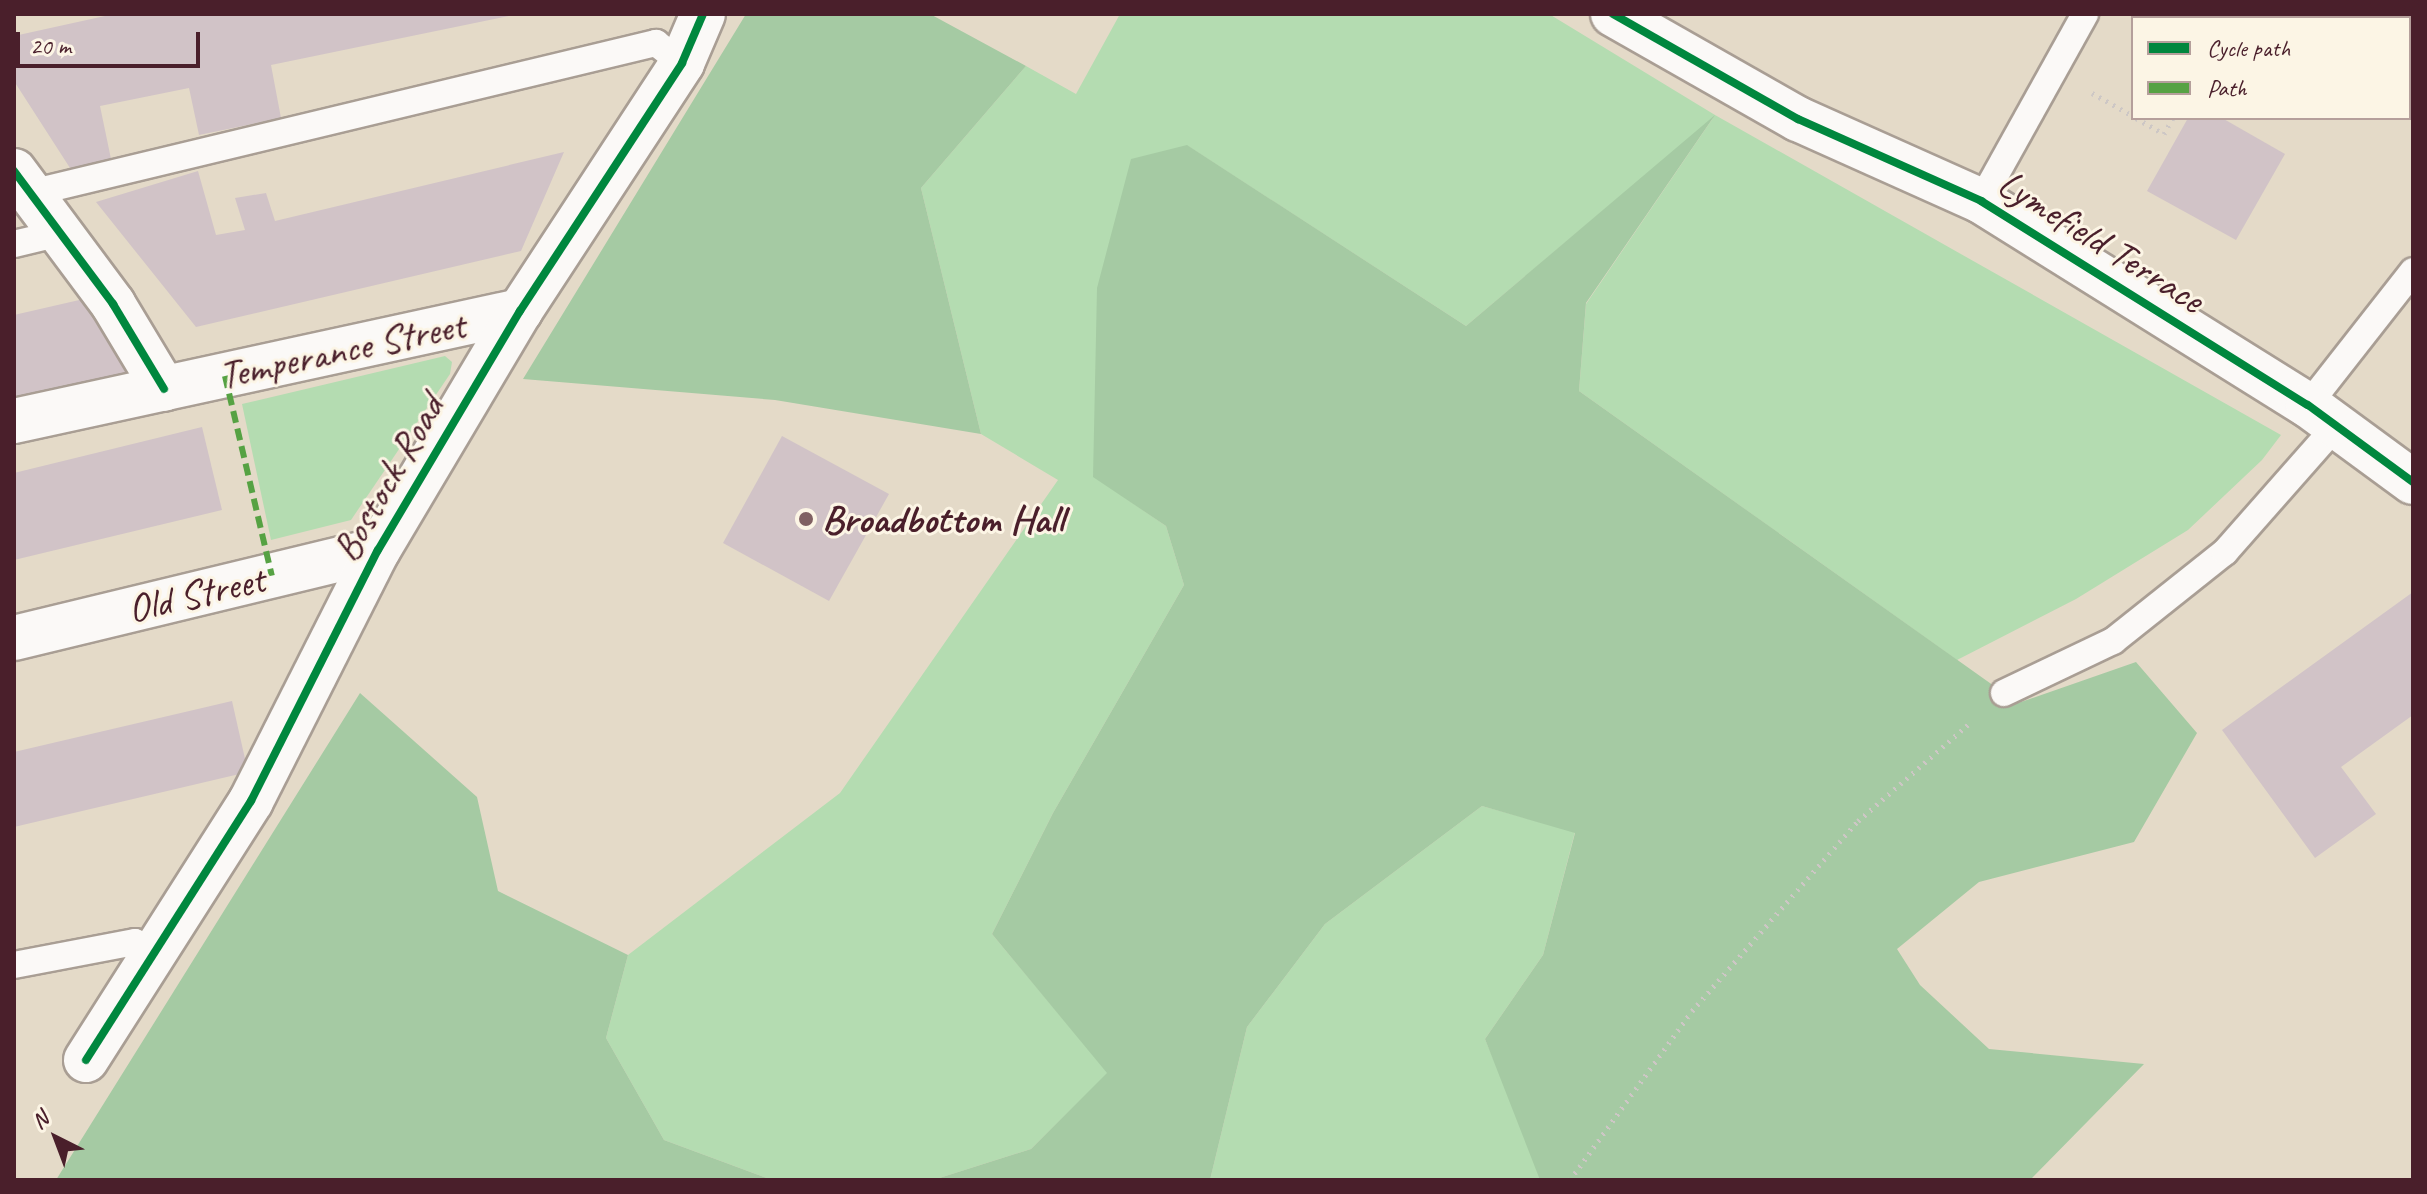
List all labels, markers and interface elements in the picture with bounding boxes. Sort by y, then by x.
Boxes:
scale bar [20,16,204,66]
legend [2131,16,2411,120]
text: 20 m [30,31,71,61]
text: Cycle path [2207,33,2290,63]
text: Path [2207,73,2247,103]
street label: Lymefield Terrace [1990,159,2212,323]
street label: Temperance Street [214,300,470,400]
street label: Bostock Road [322,387,454,569]
place label: Broadbottom Hall [822,495,1065,543]
marker: Broadbottom Hall [797,510,815,528]
street label: Old Street [122,555,270,633]
north arrow [16,1098,96,1178]
text: N [26,1105,54,1135]

